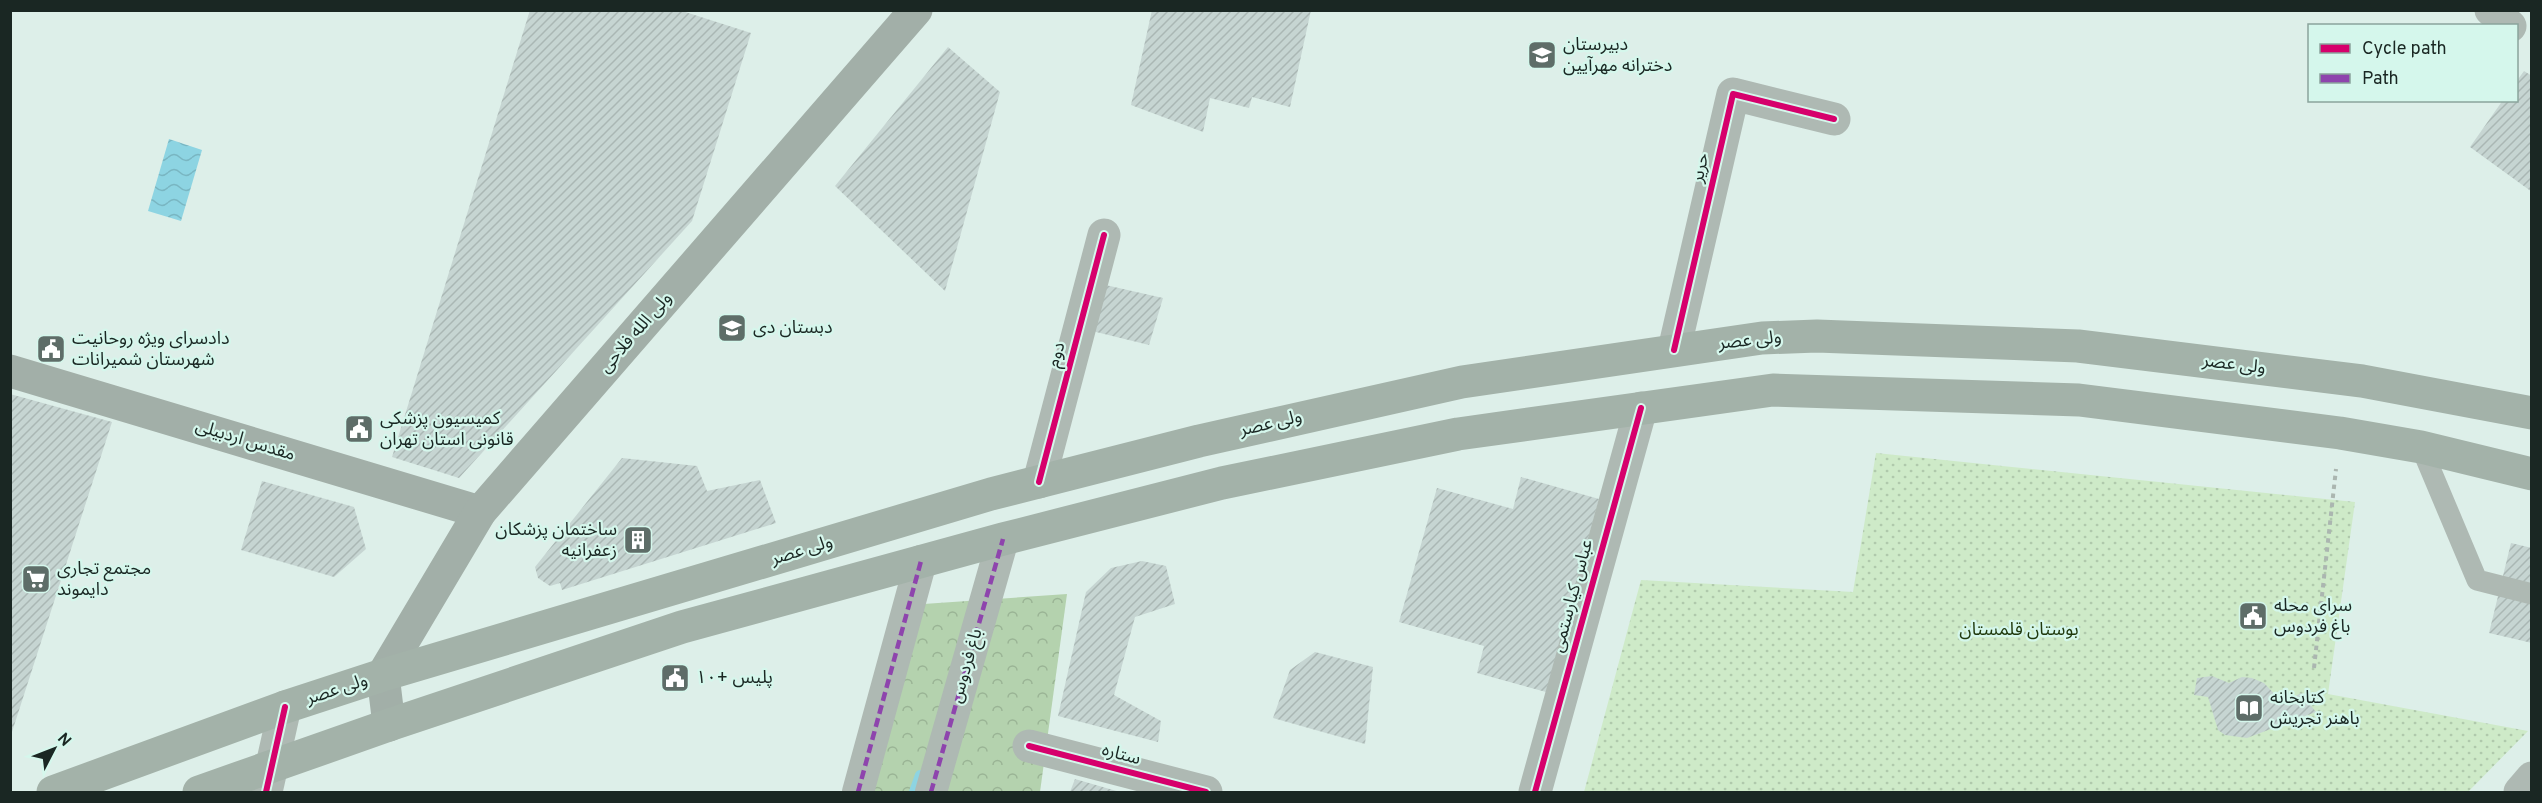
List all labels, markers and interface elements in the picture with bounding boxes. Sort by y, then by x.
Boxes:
legend [2308,24,2518,102]
place label: دبیرستان دخترانه مهرآیین [1563,34,1672,78]
text: Cycle path [2362,38,2447,61]
school or university icon: دبیرستان دخترانه مهرآیین [1526,39,1558,71]
text: Path [2362,68,2399,91]
street label: حریر [1686,151,1716,186]
street label: ولی‌ الله فلاحی [594,288,678,378]
school or university icon: دبستان دی [716,312,748,344]
place label: دبستان دی [753,317,833,340]
street label: ولی عصر [1716,326,1783,356]
place label: دادسرای ویژه روحانیت شهرستان شمیرانات [72,328,230,372]
public building icon: دادسرای ویژه روحانیت شهرستان شمیرانات [35,333,67,365]
street label: دوم [1043,340,1072,370]
street label: ولی عصر [2200,350,2267,380]
street label: ولی عصر [1237,406,1305,443]
place label: کمیسیون پزشکی قانونی استان تهران [380,408,514,452]
public building icon: کمیسیون پزشکی قانونی استان تهران [343,413,375,445]
street label: مقدس اردبیلی [192,415,298,467]
place label: ساختمان پزشکان زعفرانیه [495,519,617,563]
building icon: ساختمان پزشکان زعفرانیه [622,524,654,556]
street label: ولی عصر [767,531,836,572]
street label: عباس کیارستمی [1547,537,1599,655]
place label: مجتمع تجاری دایموند [57,558,151,602]
supermarket icon: مجتمع تجاری دایموند [20,563,52,595]
place label: سرای محله باغ فردوس [2274,595,2352,640]
public building icon: سرای محله باغ فردوس [2237,600,2269,632]
park label: بوستان قلمستان [1959,619,2079,642]
street label: باغ فردوس [945,626,990,706]
public building icon: پلیس +۱۰ [659,662,691,694]
place label: پلیس +۱۰ [696,667,773,690]
street label: ولی عصر [302,669,371,711]
place label: کتابخانه باهنر تجریش [2270,687,2360,731]
library icon: کتابخانه باهنر تجریش [2233,692,2265,724]
north arrow [24,719,84,779]
text: N [52,729,75,751]
street label: ستاره [1099,739,1143,771]

